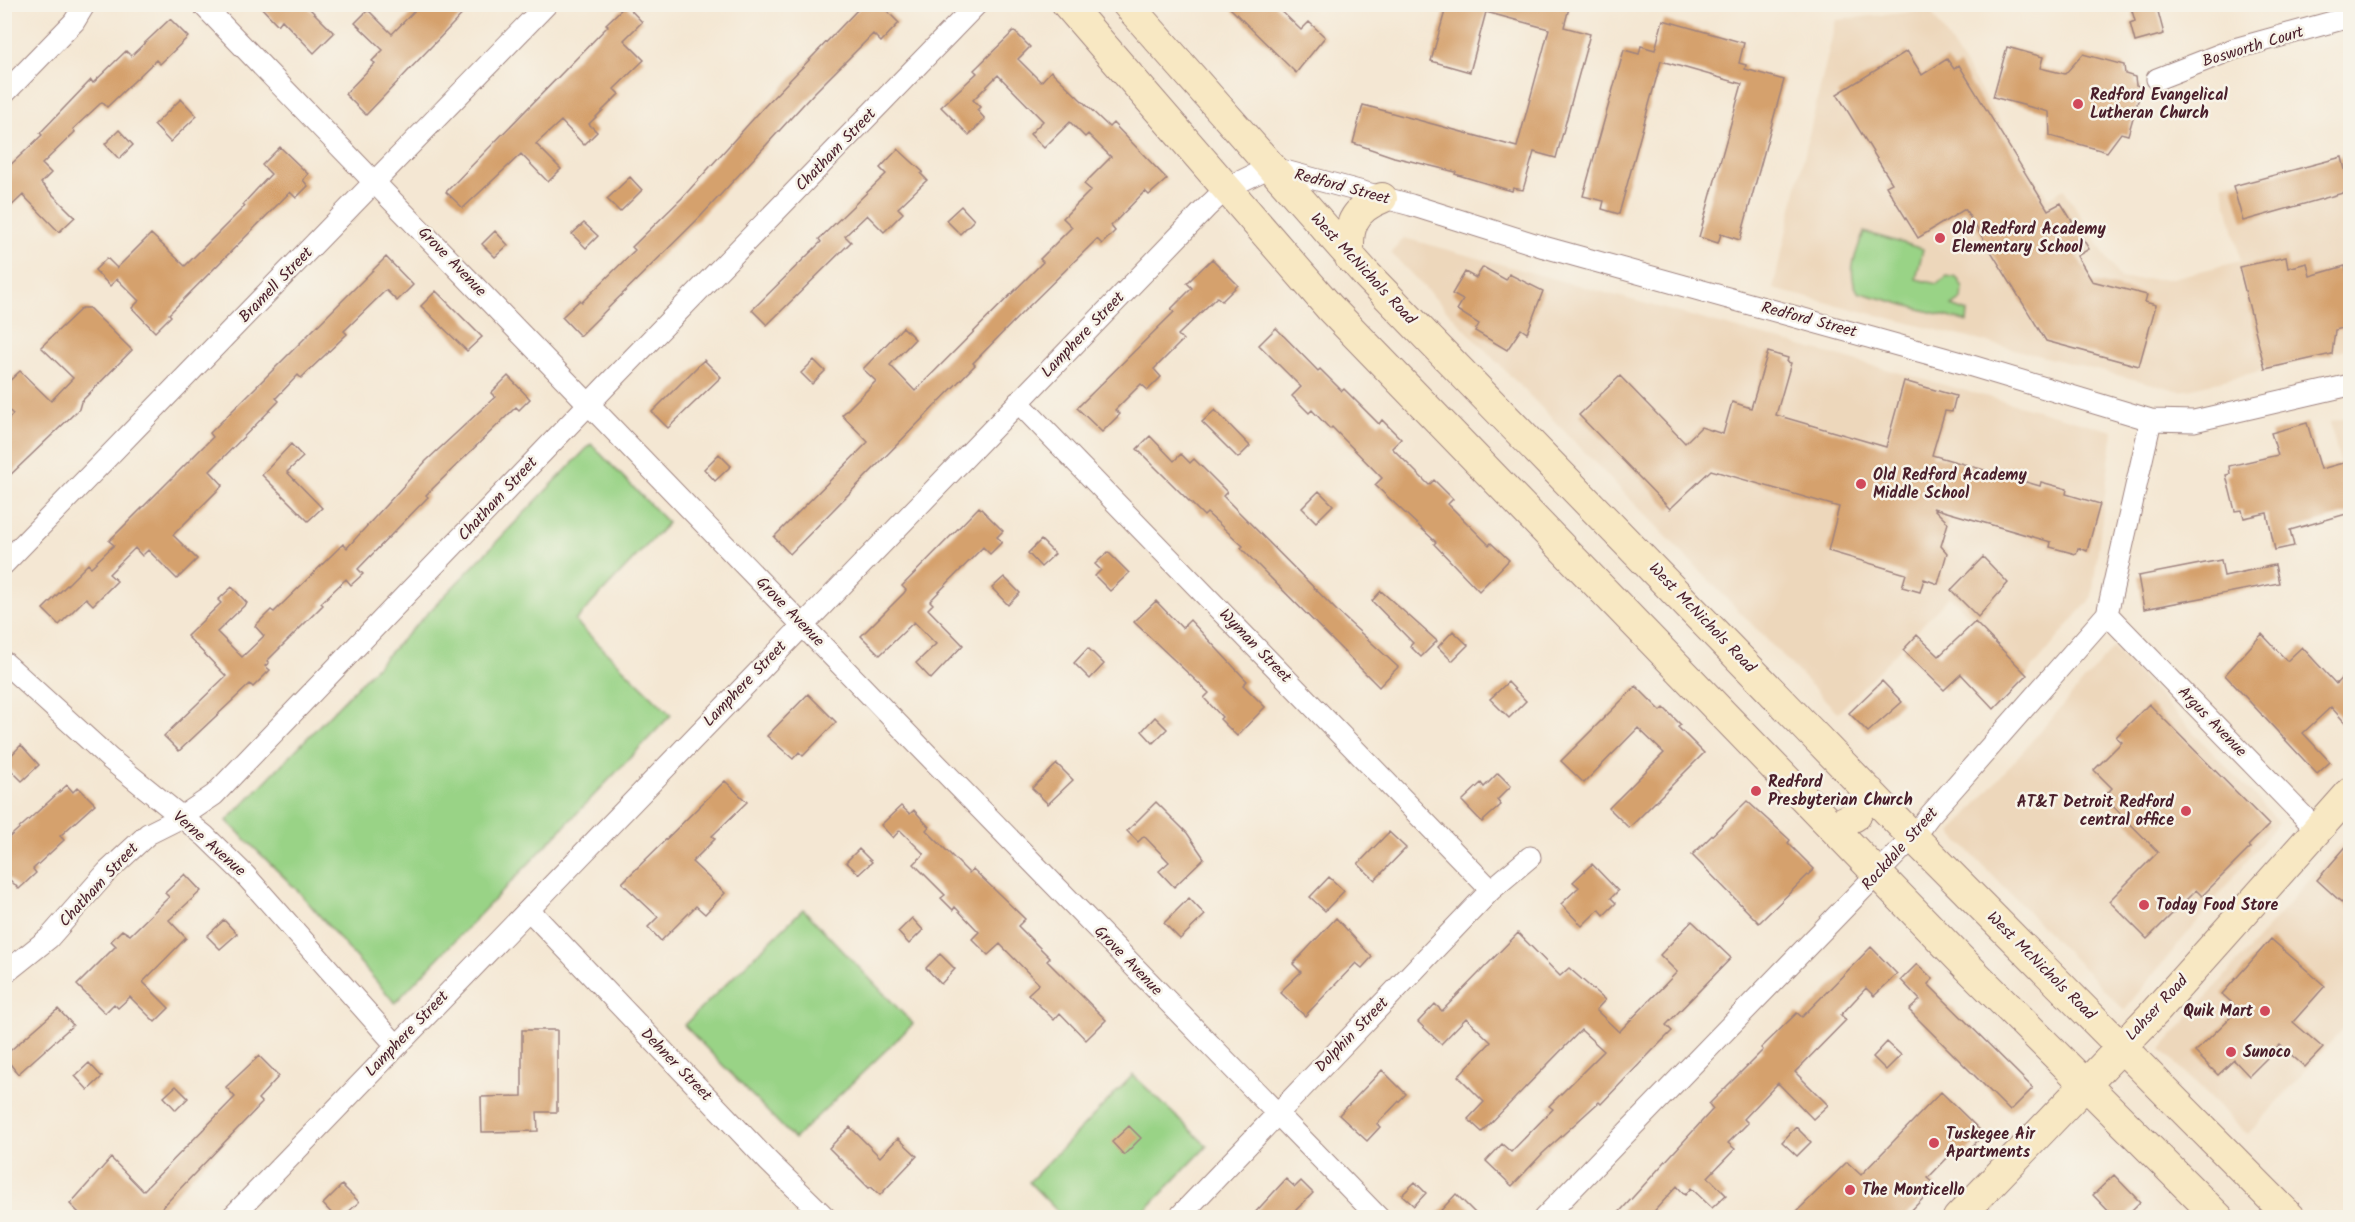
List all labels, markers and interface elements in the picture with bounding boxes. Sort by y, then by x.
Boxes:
street label: Bosworth Court [2199,19,2308,74]
place label: Redford Evangelical Lutheran Church [2090,83,2228,126]
marker: Redford Evangelical Lutheran Church [2071,97,2085,111]
street label: Chatham Street [790,102,883,197]
street label: Redford Street [1291,162,1393,212]
street label: West McNichols Road [1304,207,1423,332]
place label: Old Redford Academy Elementary School [1952,217,2106,260]
street label: Grove Avenue [412,221,492,303]
marker: Old Redford Academy Elementary School [1933,231,1947,245]
street label: Bramell Street [233,241,320,329]
street label: Lamphere Street [1035,285,1131,384]
street label: Redford Street [1758,295,1860,345]
street label: Chatham Street [452,451,544,547]
place label: Old Redford Academy Middle School [1873,463,2027,506]
marker: Old Redford Academy Middle School [1854,477,1868,491]
street label: West McNichols Road [1642,557,1762,680]
street label: Grove Avenue [750,571,830,653]
street label: Wyman Street [1213,603,1298,690]
street label: Lamphere Street [697,634,793,733]
street label: Argus Avenue [2172,681,2252,763]
place label: Redford Presbyterian Church [1768,770,1913,813]
marker: Redford Presbyterian Church [1749,784,1763,798]
place label: AT&T Detroit Redford central office [2017,790,2174,833]
street label: Rockdale Street [1856,801,1945,896]
marker: AT&T Detroit Redford central office [2179,804,2193,818]
street label: Verne Avenue [167,805,251,883]
street label: Chatham Street [53,837,145,933]
place label: Today Food Store [2156,893,2278,918]
marker: Today Food Store [2137,898,2151,912]
street label: West McNichols Road [1981,906,2102,1027]
street label: Grove Avenue [1088,920,1168,1002]
street label: Lahser Road [2120,969,2195,1047]
street label: Lamphere Street [359,984,455,1083]
street label: Dolphin Street [1309,991,1395,1079]
place label: Quik Mart [2183,999,2254,1024]
marker: Quik Mart [2258,1004,2272,1018]
street label: Dehner Street [634,1022,718,1108]
place label: Sunoco [2243,1040,2291,1065]
marker: Sunoco [2224,1045,2238,1059]
place label: Tuskegee Air Apartments [1946,1122,2036,1165]
marker: Tuskegee Air Apartments [1927,1136,1941,1150]
place label: The Monticello [1862,1178,1965,1203]
marker: The Monticello [1843,1183,1857,1197]

